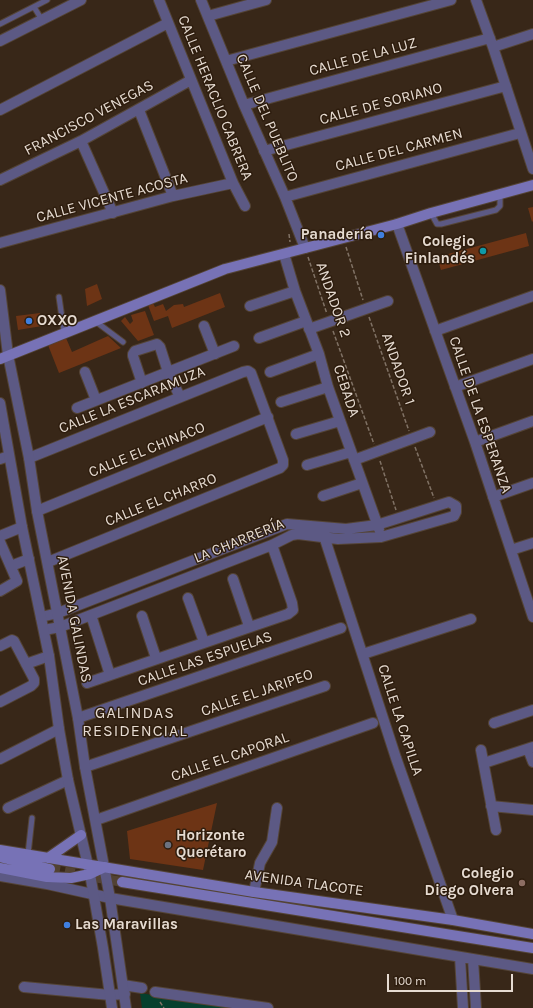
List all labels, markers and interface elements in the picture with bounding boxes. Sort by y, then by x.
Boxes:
street label: CALLE HERACLIO CABRERA [174,13,256,183]
street label: CALLE DE LA LUZ [307,34,419,80]
street label: CALLE DEL PUEBLITO [232,51,302,185]
street label: FRANCISCO VENEGAS [21,76,157,160]
street label: CALLE DE SORIANO [318,79,444,129]
street label: CALLE DEL CARMEN [333,124,465,176]
street label: CALLE VICENTE ACOSTA [34,169,190,227]
place label: Panadería [301,226,373,244]
marker: Panadería [376,230,386,240]
place label: Colegio Finlandés [405,233,475,268]
marker: Colegio Finlandés [478,246,488,256]
street label: ANDADOR 2 [312,260,354,340]
place label: OXXO [37,312,77,330]
marker: OXXO [24,316,34,326]
street label: ANDADOR 1 [377,331,419,407]
street label: CALLE DE LA ESPERANZA [445,334,515,496]
street label: CALLE LA ESCARAMUZA [56,362,208,438]
street label: CEBADA [329,363,363,419]
street label: CALLE EL CHINACO [86,418,208,482]
street label: CALLE EL CHARRO [103,469,219,531]
street label: LA CHARRERÍA [191,515,287,567]
street label: AVENIDA GALINDAS [53,554,95,684]
street label: CALLE LAS ESPUELAS [135,628,275,690]
street label: CALLE LA CAPILLA [374,662,426,778]
street label: CALLE EL JARIPEO [199,665,315,721]
district label: GALINDAS RESIDENCIAL [82,703,188,741]
street label: CALLE EL CAPORAL [169,728,291,786]
place label: Horizonte Querétaro [176,827,247,862]
marker: Horizonte Querétaro [163,840,173,850]
place label: Colegio Diego Olvera [425,865,514,900]
street label: AVENIDA TLACOTE [244,866,364,900]
marker: Colegio Diego Olvera [517,878,527,888]
place label: Las Maravillas [75,916,178,934]
marker: Las Maravillas [62,920,72,930]
scale bar [389,966,515,992]
text: 100 m [394,974,426,988]

